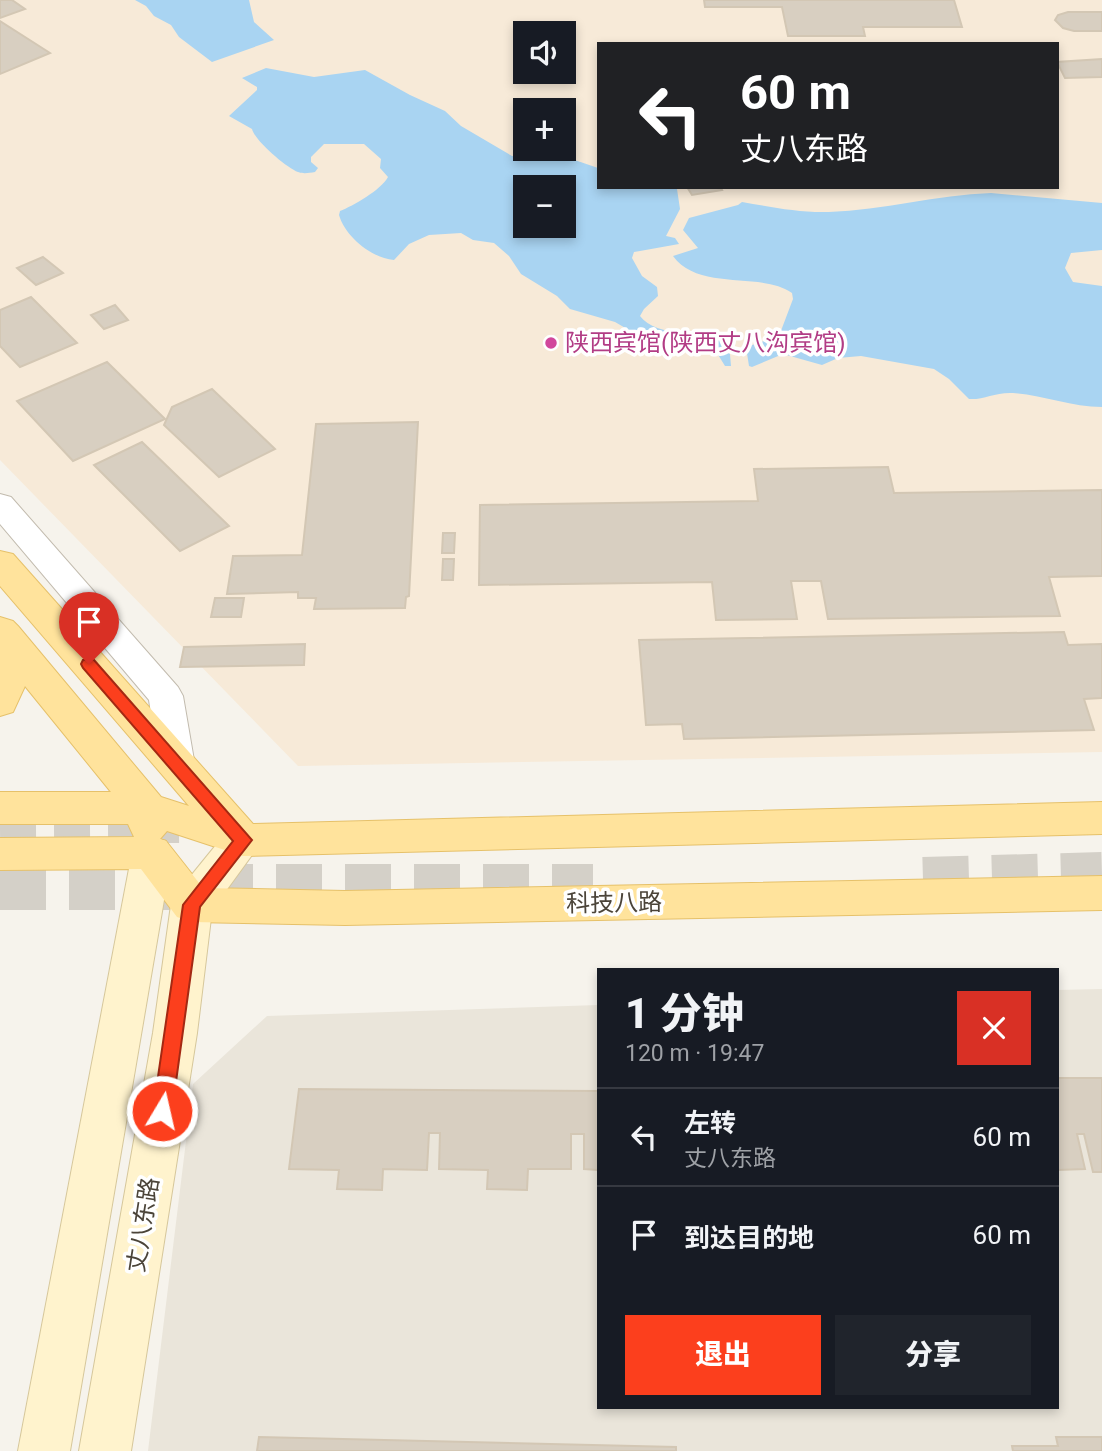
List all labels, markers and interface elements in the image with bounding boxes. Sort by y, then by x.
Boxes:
map controls [513,21,576,238]
button: sound [513,21,576,84]
text: 60 m [740,64,851,121]
icon: left [625,70,716,161]
button: + [513,98,576,161]
text: 丈八东路 [740,130,868,168]
button: − [513,175,576,238]
place label: 陕西宾馆(陕西丈八沟宾馆) [565,329,846,357]
marker: 陕西宾馆(陕西丈八沟宾馆) [543,335,559,351]
pin [59,592,119,664]
icon: arrive [70,603,108,641]
street label: 科技八路 [566,888,662,918]
text: 1 分钟 [625,989,744,1038]
button: close [957,991,1031,1065]
text: 120 m · 19:47 [625,1040,764,1067]
position arrow [125,1074,199,1148]
text: 左转 [684,1108,736,1138]
icon: left [625,1118,663,1156]
text: 60 m [973,1122,1031,1152]
text: 丈八东路 [684,1145,776,1172]
street label: 丈八东路 [122,1175,164,1275]
icon: arrive [625,1216,663,1254]
text: 60 m [973,1220,1031,1250]
text: 到达目的地 [684,1223,814,1253]
button: 退出 [625,1315,821,1395]
button: 分享 [835,1315,1031,1395]

